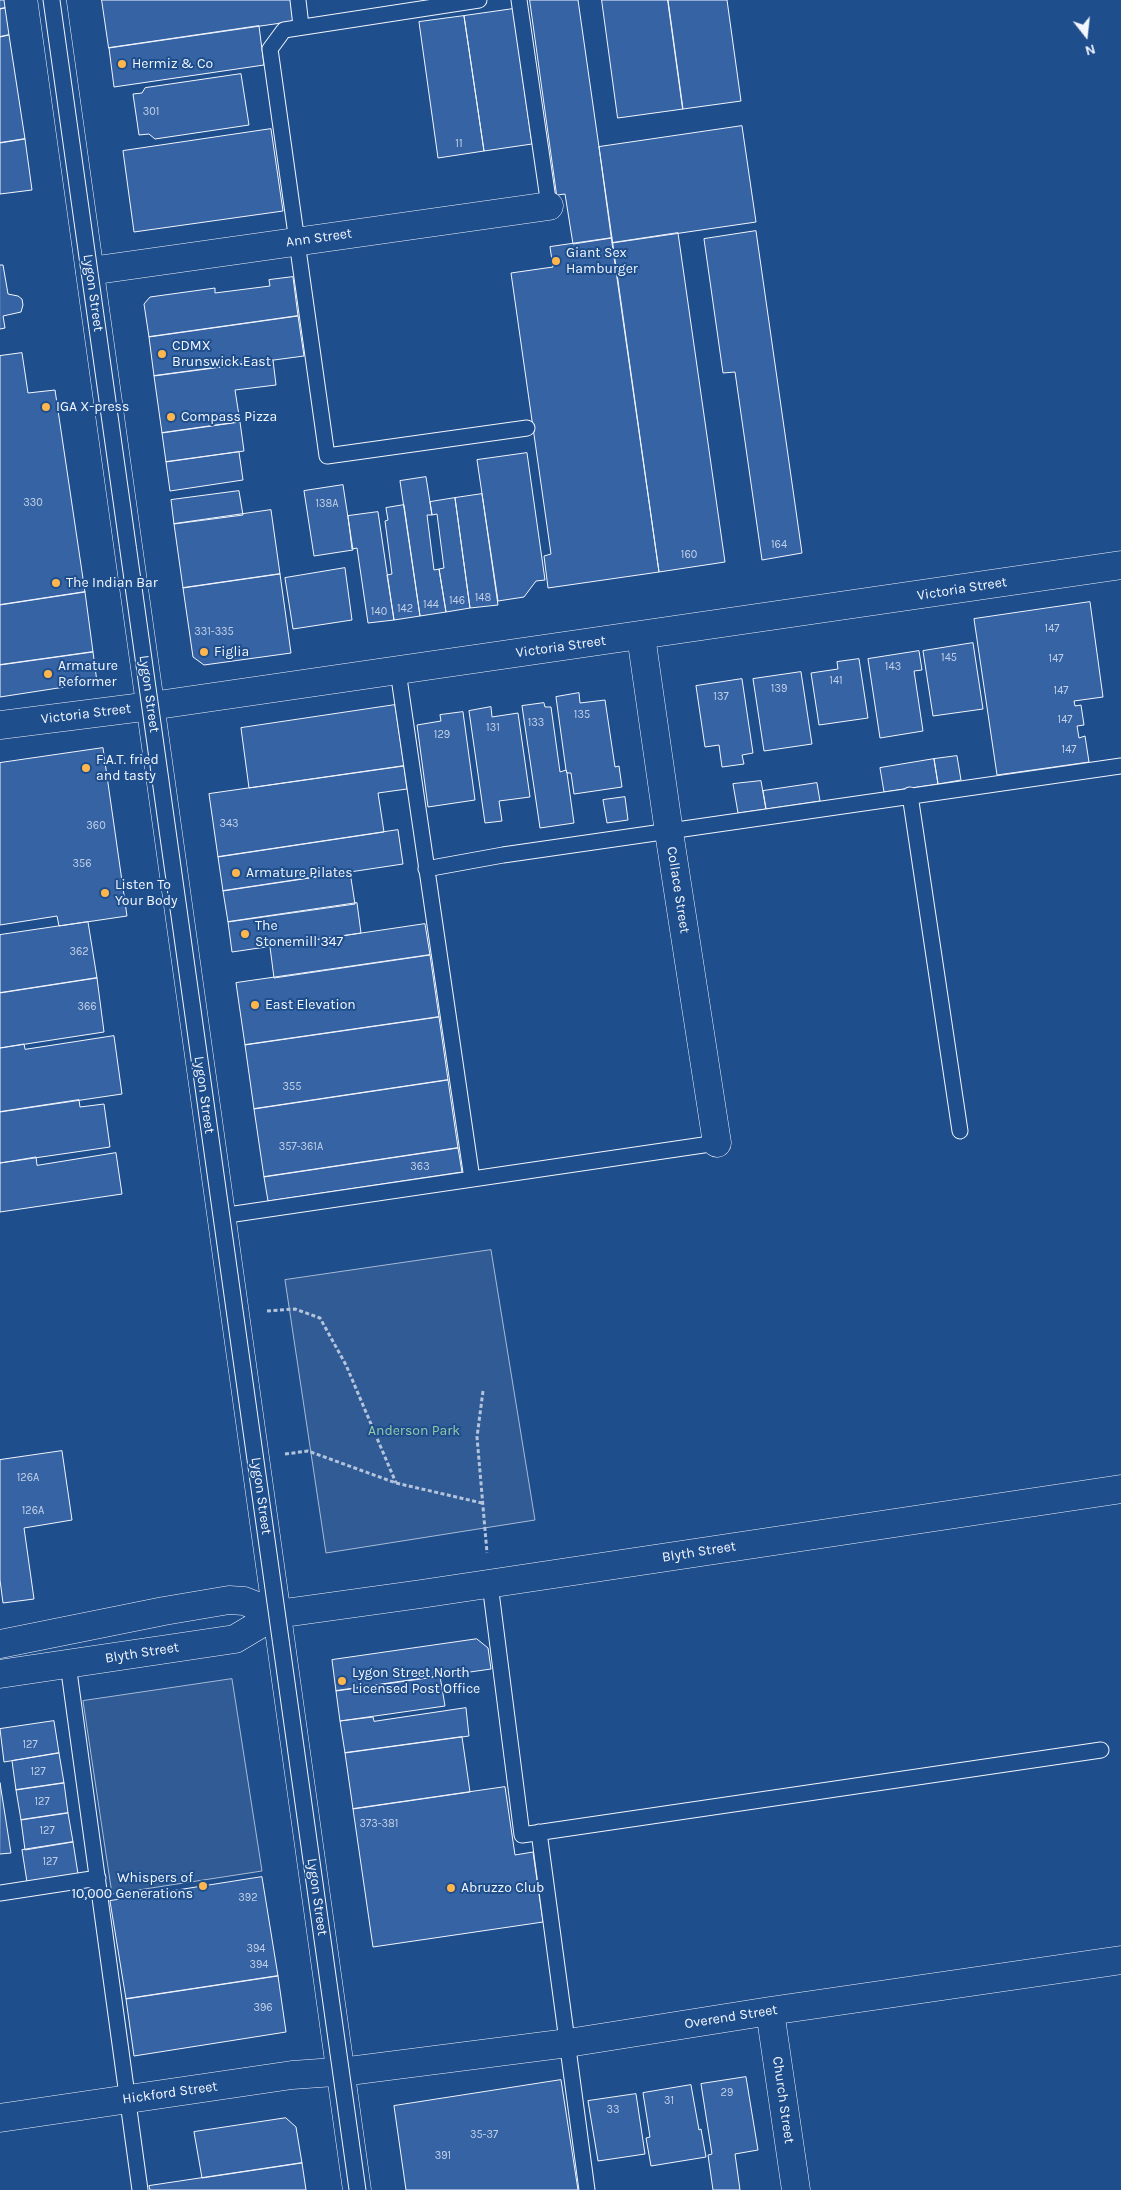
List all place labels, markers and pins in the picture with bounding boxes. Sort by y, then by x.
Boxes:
place label: Hermiz & Co [132,56,213,72]
marker: Hermiz & Co [116,58,128,70]
place label: Giant Sex Hamburger [566,245,638,278]
marker: Giant Sex Hamburger [550,255,562,267]
place label: CDMX Brunswick East [172,338,271,371]
marker: CDMX Brunswick East [156,348,168,360]
place label: IGA X-press [56,399,129,415]
marker: IGA X-press [40,401,52,413]
place label: Compass Pizza [181,409,277,425]
marker: Compass Pizza [165,411,177,423]
place label: The Indian Bar [66,575,158,591]
marker: The Indian Bar [50,577,62,589]
place label: Figlia [214,644,249,660]
marker: Figlia [198,646,210,658]
place label: Armature Reformer [58,658,118,690]
marker: Armature Reformer [42,668,54,680]
place label: F.A.T. fried and tasty [96,752,159,784]
marker: F.A.T. fried and tasty [80,762,92,774]
place label: Armature Pilates [246,865,353,881]
marker: Armature Pilates [230,867,242,879]
place label: Listen To Your Body [115,877,177,910]
marker: Listen To Your Body [99,887,111,899]
place label: The Stonemill 347 [255,918,343,950]
marker: The Stonemill 347 [239,928,251,940]
place label: East Elevation [265,997,356,1013]
marker: East Elevation [249,999,261,1011]
place label: Lygon Street North Licensed Post Office [352,1665,480,1698]
marker: Lygon Street North Licensed Post Office [336,1675,348,1687]
place label: Whispers of 10,000 Generations [71,1870,193,1902]
marker: Whispers of 10,000 Generations [197,1880,209,1892]
place label: Abruzzo Club [461,1880,544,1896]
marker: Abruzzo Club [445,1882,457,1894]

